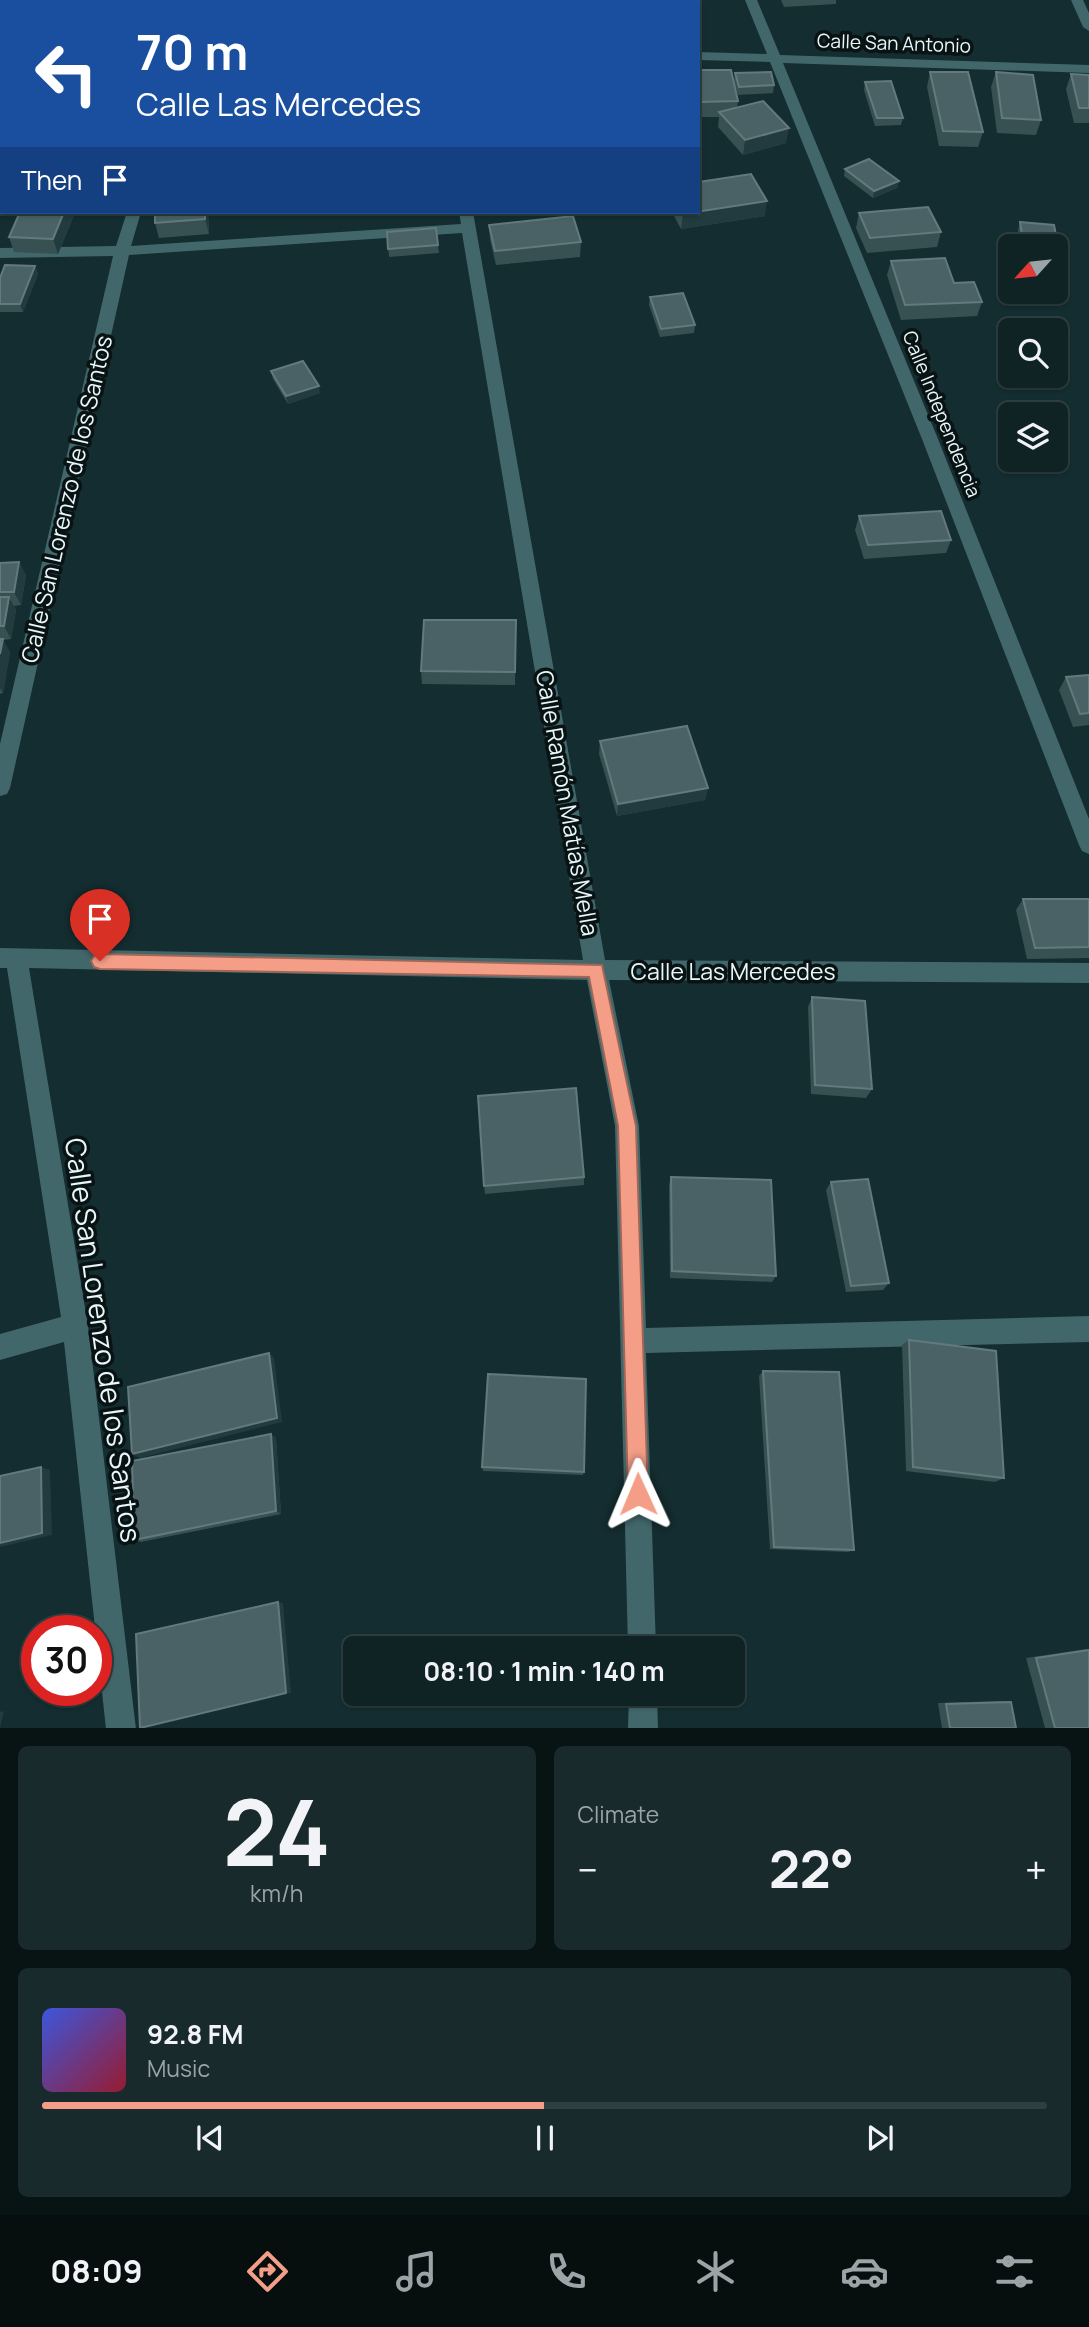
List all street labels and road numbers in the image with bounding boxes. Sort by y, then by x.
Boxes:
street label: Calle San Antonio [817,27,971,59]
street label: Calle Independencia [897,327,987,501]
street label: Calle San Lorenzo de los Santos [13,332,119,666]
street label: Calle Ramón Matías Mella [529,668,607,938]
street label: Calle Las Mercedes [630,955,836,987]
street label: Calle San Lorenzo de los Santos [57,1135,151,1545]

